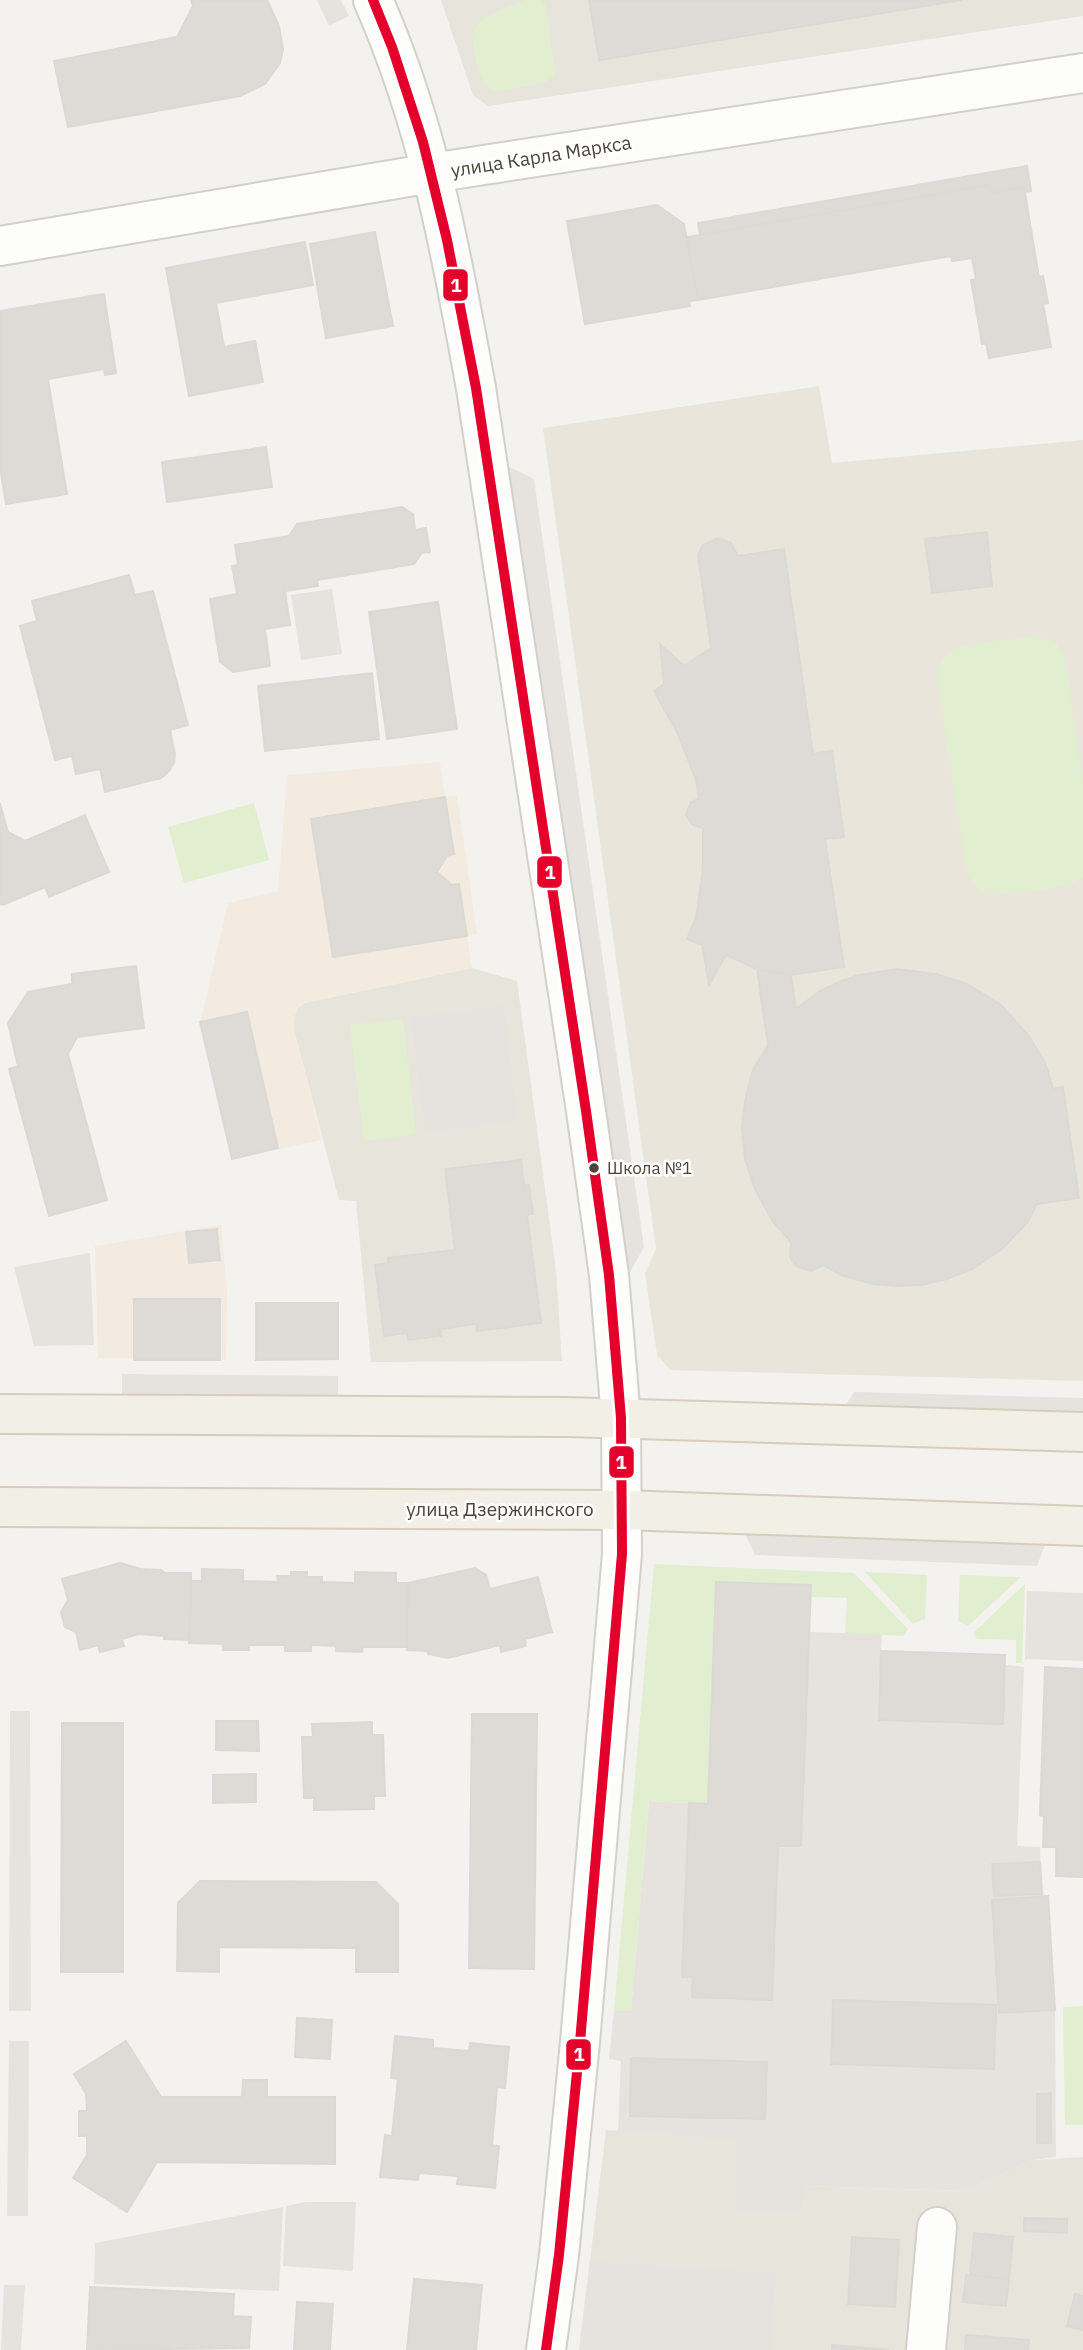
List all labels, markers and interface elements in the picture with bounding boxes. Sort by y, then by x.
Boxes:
street label: улица Карла Маркса [449,130,633,182]
line badge: 1 [442,268,469,302]
text: 1 [450,273,462,297]
line badge: 1 [536,855,563,889]
text: 1 [544,860,556,884]
place label: Школа №1 [607,1157,692,1179]
marker: Школа №1 [587,1161,601,1175]
line badge: 1 [608,1445,635,1479]
text: 1 [615,1450,627,1474]
street label: улица Дзержинского [406,1497,594,1521]
line badge: 1 [565,2038,592,2071]
text: 1 [573,2042,585,2066]

